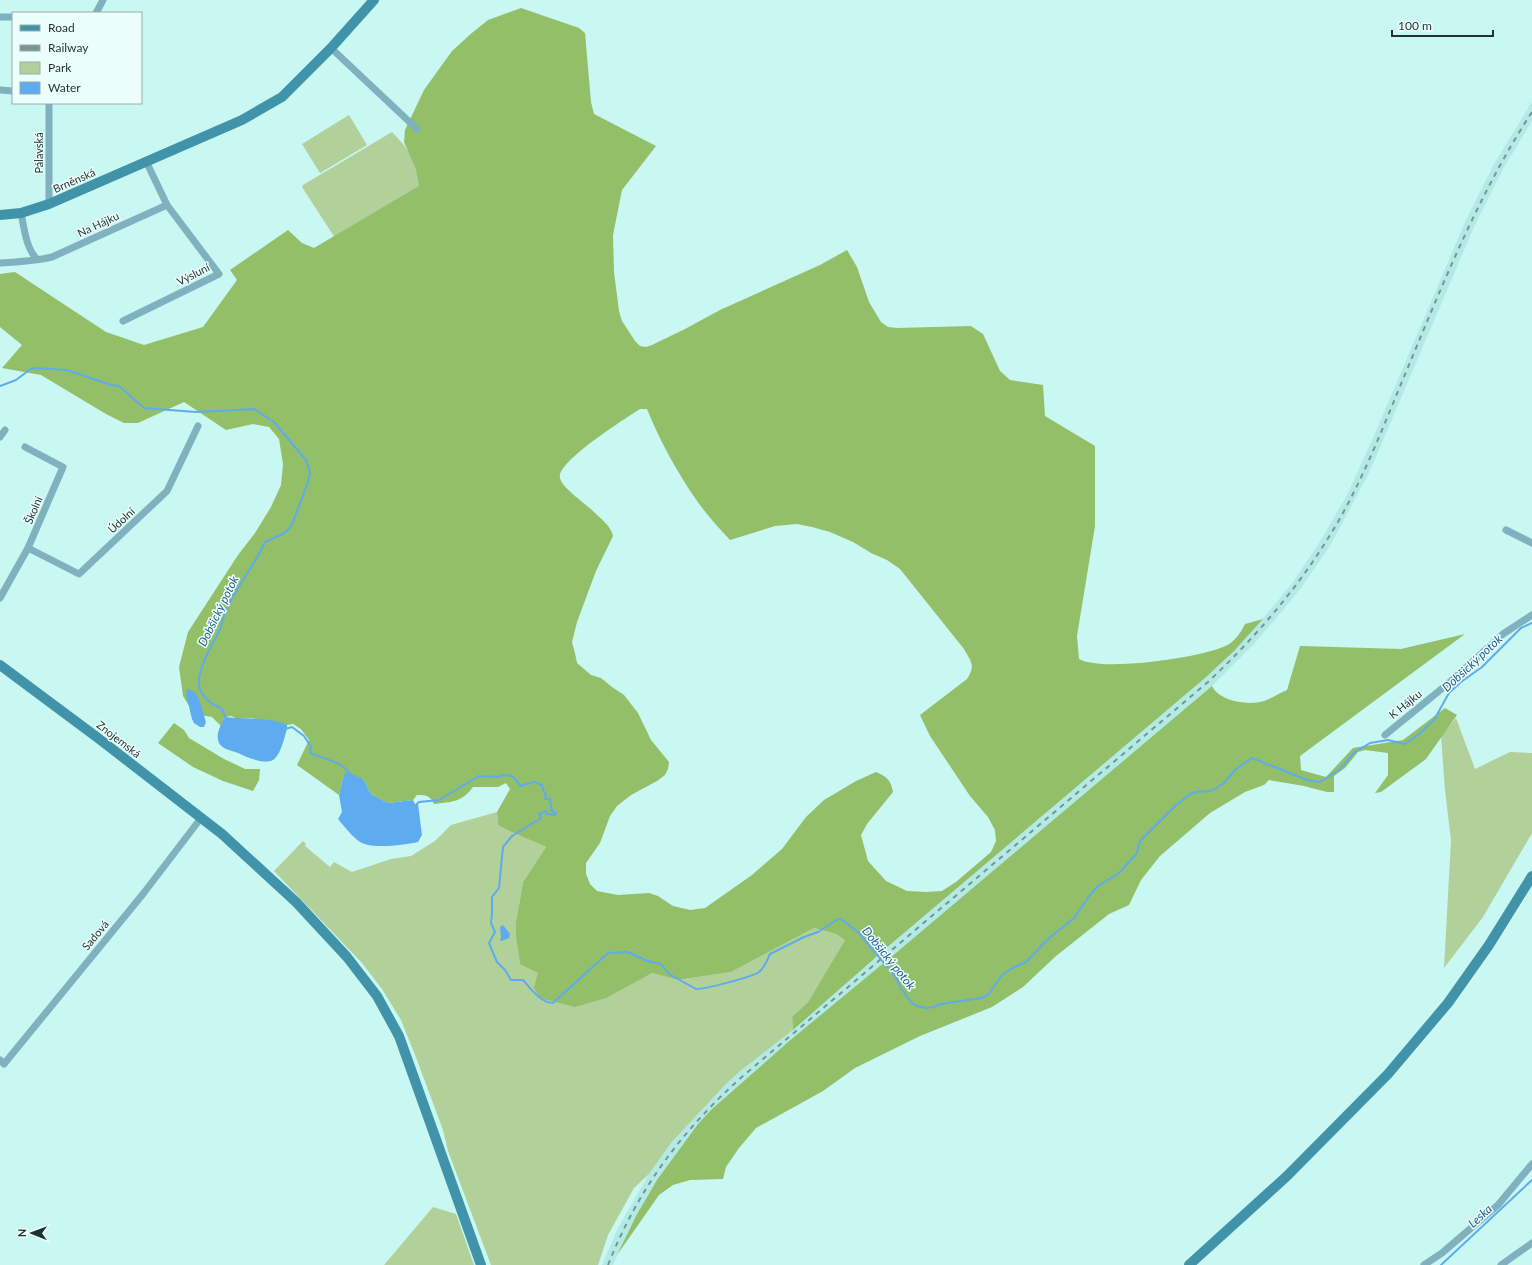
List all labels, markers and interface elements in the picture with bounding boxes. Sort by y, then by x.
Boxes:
legend [12,12,142,104]
scale bar [1392,12,1493,38]
text: 100 m [1398,18,1432,33]
text: Road [48,20,75,35]
text: Railway [48,40,89,55]
text: Park [48,60,72,75]
text: Water [48,80,81,95]
street label: Pálavská [32,132,45,174]
street label: Brněnská [51,165,97,195]
street label: Na Hájku [75,209,121,239]
street label: Výsluní [174,260,212,288]
street label: Školní [21,494,45,526]
street label: Údolní [105,504,137,536]
water label: Dobšický potok [194,573,242,649]
water label: Dobšický potok [1439,631,1505,695]
street label: K Hájku [1386,687,1424,721]
street label: Znojemská [94,718,144,760]
street label: Sadová [79,918,111,952]
water label: Dobšický potok [859,924,919,993]
water label: Leska [1465,1201,1495,1231]
north arrow [12,1213,52,1253]
text: N [15,1228,28,1237]

